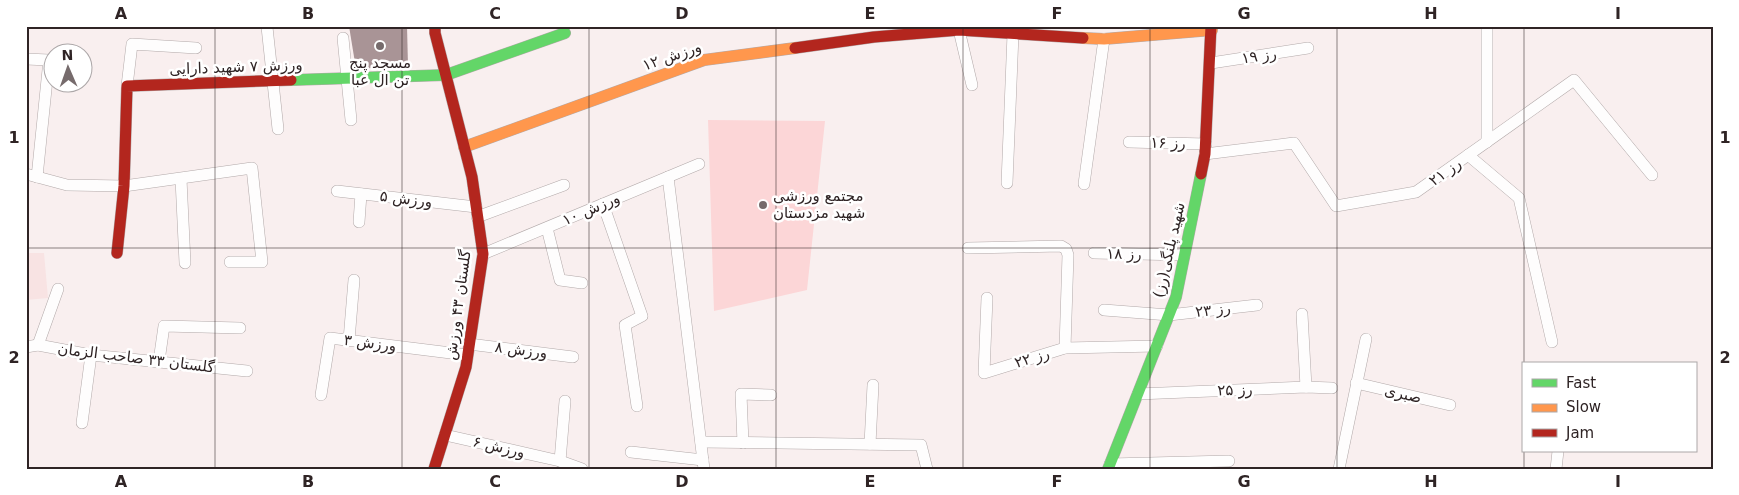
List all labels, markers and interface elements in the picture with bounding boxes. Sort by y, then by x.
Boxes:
text: A [115,4,128,23]
text: B [302,4,314,23]
text: C [489,4,501,23]
text: D [675,4,689,23]
text: E [865,4,875,23]
text: F [1052,4,1062,23]
text: G [1237,4,1251,23]
text: H [1424,4,1438,23]
text: I [1615,4,1621,23]
street label: ورزش ۱۲ [640,38,704,74]
marker: مسجد پنج تن ال عبا [374,40,386,52]
north arrow [42,42,92,92]
street label: رز ۱۹ [1240,45,1278,67]
text: N [61,47,74,63]
place label: مسجد پنج تن ال عبا [349,54,411,89]
street label: ورزش ۷ شهید دارایی [169,56,303,78]
text: 1 [8,128,20,147]
text: 1 [1719,128,1731,147]
street label: رز ۱۶ [1150,133,1186,153]
street label: رز ۲۱ [1425,154,1465,190]
street label: ورزش ۵ [379,187,433,211]
place label: مجتمع ورزشی شهید مزدستان [773,187,865,222]
street label: ورزش ۱۰ [559,189,623,229]
marker: مجتمع ورزشی شهید مزدستان [757,199,769,211]
street label: شهید پلنگی(رز) [1149,201,1190,300]
street label: رز ۱۸ [1106,245,1142,263]
street label: گلستان ۴۳ ورزش [441,248,475,361]
street label: رز ۲۳ [1194,299,1232,321]
street label: ورزش ۳ [343,331,397,355]
street label: ورزش ۸ [494,338,548,362]
street label: گلستان ۳۳ صاحب الزمان [56,339,216,377]
street label: رز ۲۲ [1012,344,1052,372]
text: 2 [8,348,20,367]
text: 2 [1719,348,1731,367]
legend [1522,362,1696,452]
text: Fast [1566,374,1596,392]
street label: رز ۲۵ [1217,380,1253,400]
street label: صبری [1383,381,1423,407]
text: Slow [1566,398,1601,416]
text: Jam [1565,424,1594,442]
street label: ورزش ۶ [471,432,527,462]
text: A [115,472,128,491]
text: B [302,472,314,491]
text: C [489,472,501,491]
text: D [675,472,689,491]
text: E [865,472,875,491]
text: F [1052,472,1062,491]
text: G [1237,472,1251,491]
text: H [1424,472,1438,491]
text: I [1615,472,1621,491]

